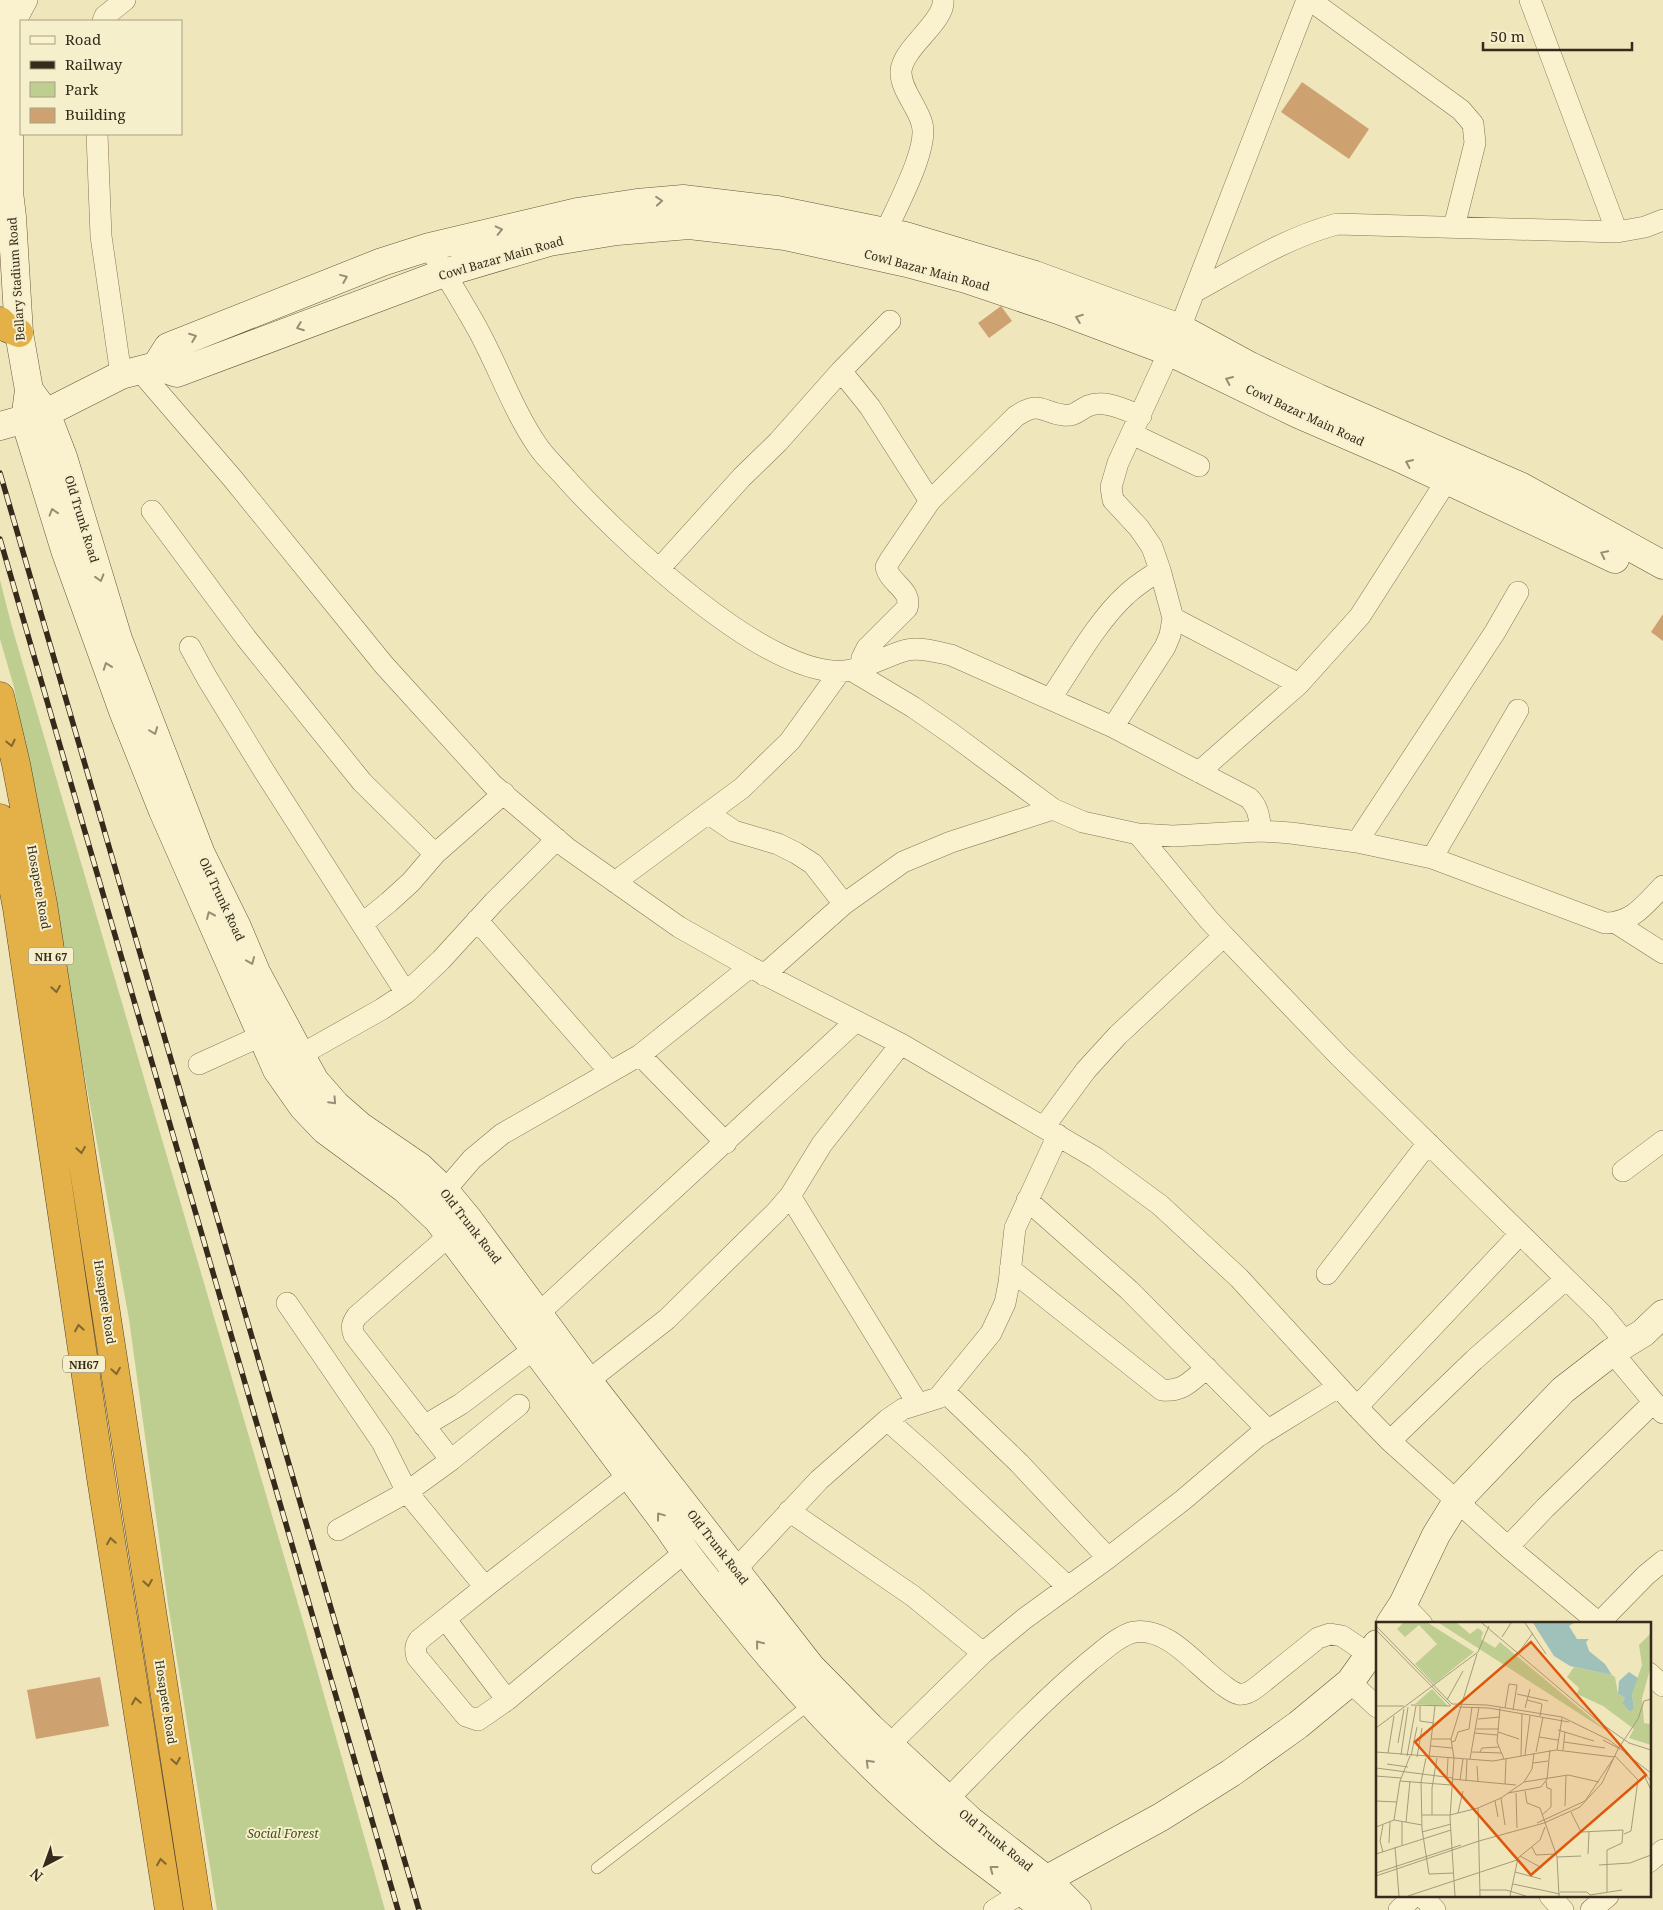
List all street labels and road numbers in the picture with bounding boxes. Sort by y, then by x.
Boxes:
street label: Bellary Stadium Road [3,216,29,341]
street label: Cowl Bazar Main Road [436,232,566,284]
street label: Cowl Bazar Main Road [862,245,992,295]
street label: Cowl Bazar Main Road [1243,380,1368,450]
street label: Old Trunk Road [61,473,104,565]
street label: Hosapete Road [23,844,55,931]
street label: Old Trunk Road [195,854,249,944]
road number: NH 67 [28,948,74,964]
street label: Old Trunk Road [436,1185,506,1267]
street label: Hosapete Road [90,1259,120,1346]
road number: NH67 [63,1356,105,1372]
street label: Old Trunk Road [683,1506,753,1588]
street label: Hosapete Road [151,1659,181,1746]
street label: Old Trunk Road [955,1805,1037,1875]

